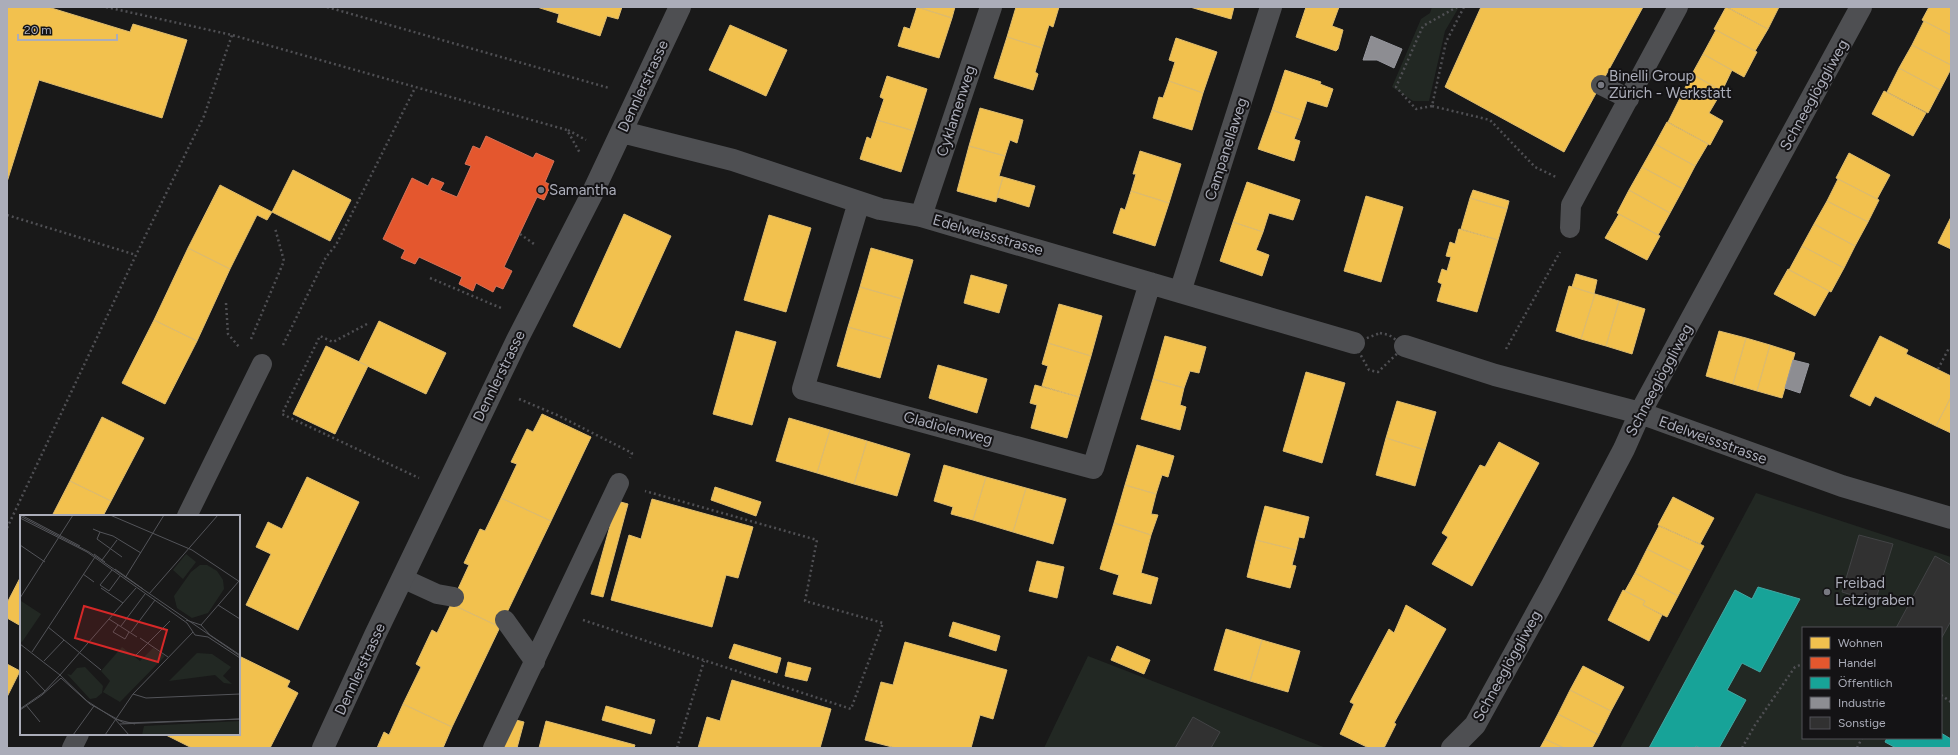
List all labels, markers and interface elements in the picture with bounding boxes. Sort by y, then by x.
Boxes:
scale bar [18,16,117,42]
text: 20 m [24,23,52,37]
street label: Schneeglöggliweg [1776,36,1852,154]
street label: Dennlerstrasse [614,37,672,135]
street label: Cyklamenweg [933,63,979,159]
place label: Binelli Group Zürich - Werkstatt [1609,67,1732,102]
marker: Binelli Group Zürich - Werkstatt [1596,80,1606,90]
street label: Campanellaweg [1201,95,1251,203]
place label: Samantha [549,181,616,199]
marker: Samantha [536,185,546,195]
street label: Edelweissstrasse [931,211,1045,259]
street label: Schneeglöggliweg [1622,321,1696,439]
street label: Dennlerstrasse [469,327,529,425]
street label: Gladiolenweg [901,407,995,449]
street label: Edelweissstrasse [1656,412,1770,468]
inset map [20,515,240,735]
place label: Freibad Letzigraben [1835,574,1914,609]
marker: Freibad Letzigraben [1822,587,1832,597]
street label: Schneeglöggliweg [1469,607,1545,725]
street label: Dennlerstrasse [331,620,389,718]
legend [1802,627,1942,739]
text: Wohnen [1838,636,1883,650]
text: Handel [1838,656,1876,670]
text: Öffentlich [1838,676,1893,690]
text: Industrie [1838,696,1886,710]
text: Sonstige [1838,716,1886,730]

